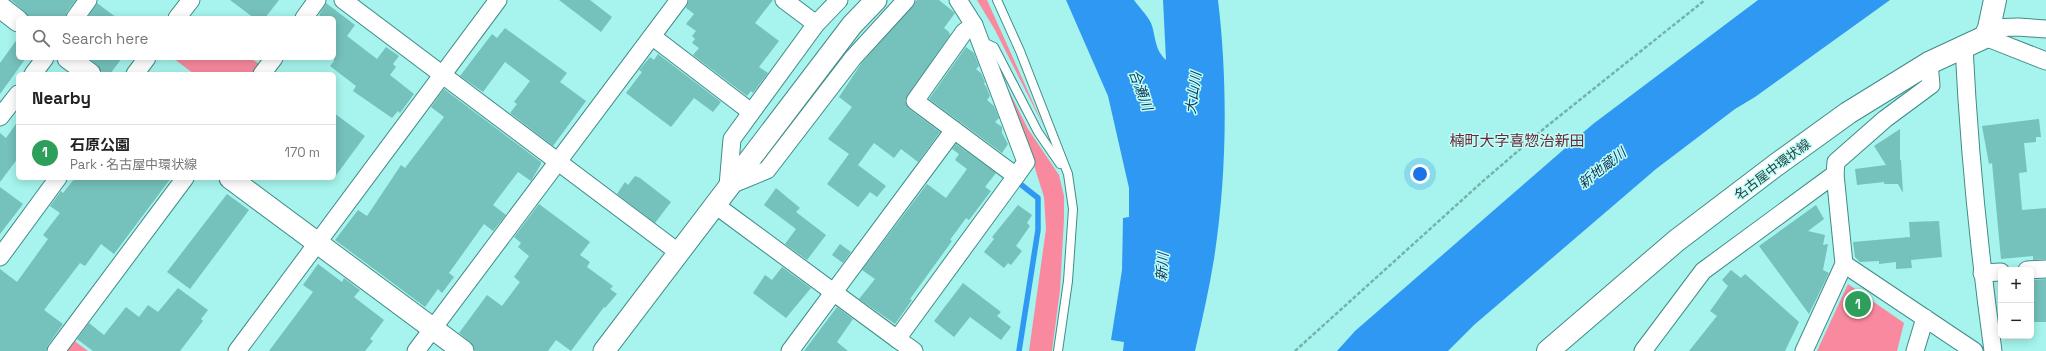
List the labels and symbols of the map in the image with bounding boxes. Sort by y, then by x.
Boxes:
water label: 合瀬川 [1125,67,1157,115]
water label: 大山川 [1181,69,1205,115]
district label: 楠町大字喜惣治新田 [1449,131,1585,150]
street label: 名古屋中環状線 [1731,135,1814,204]
water label: 新地蔵川 [1574,142,1631,192]
your location [1410,164,1430,184]
water label: 新川 [1152,250,1172,282]
pin: 1 [1845,289,1871,319]

